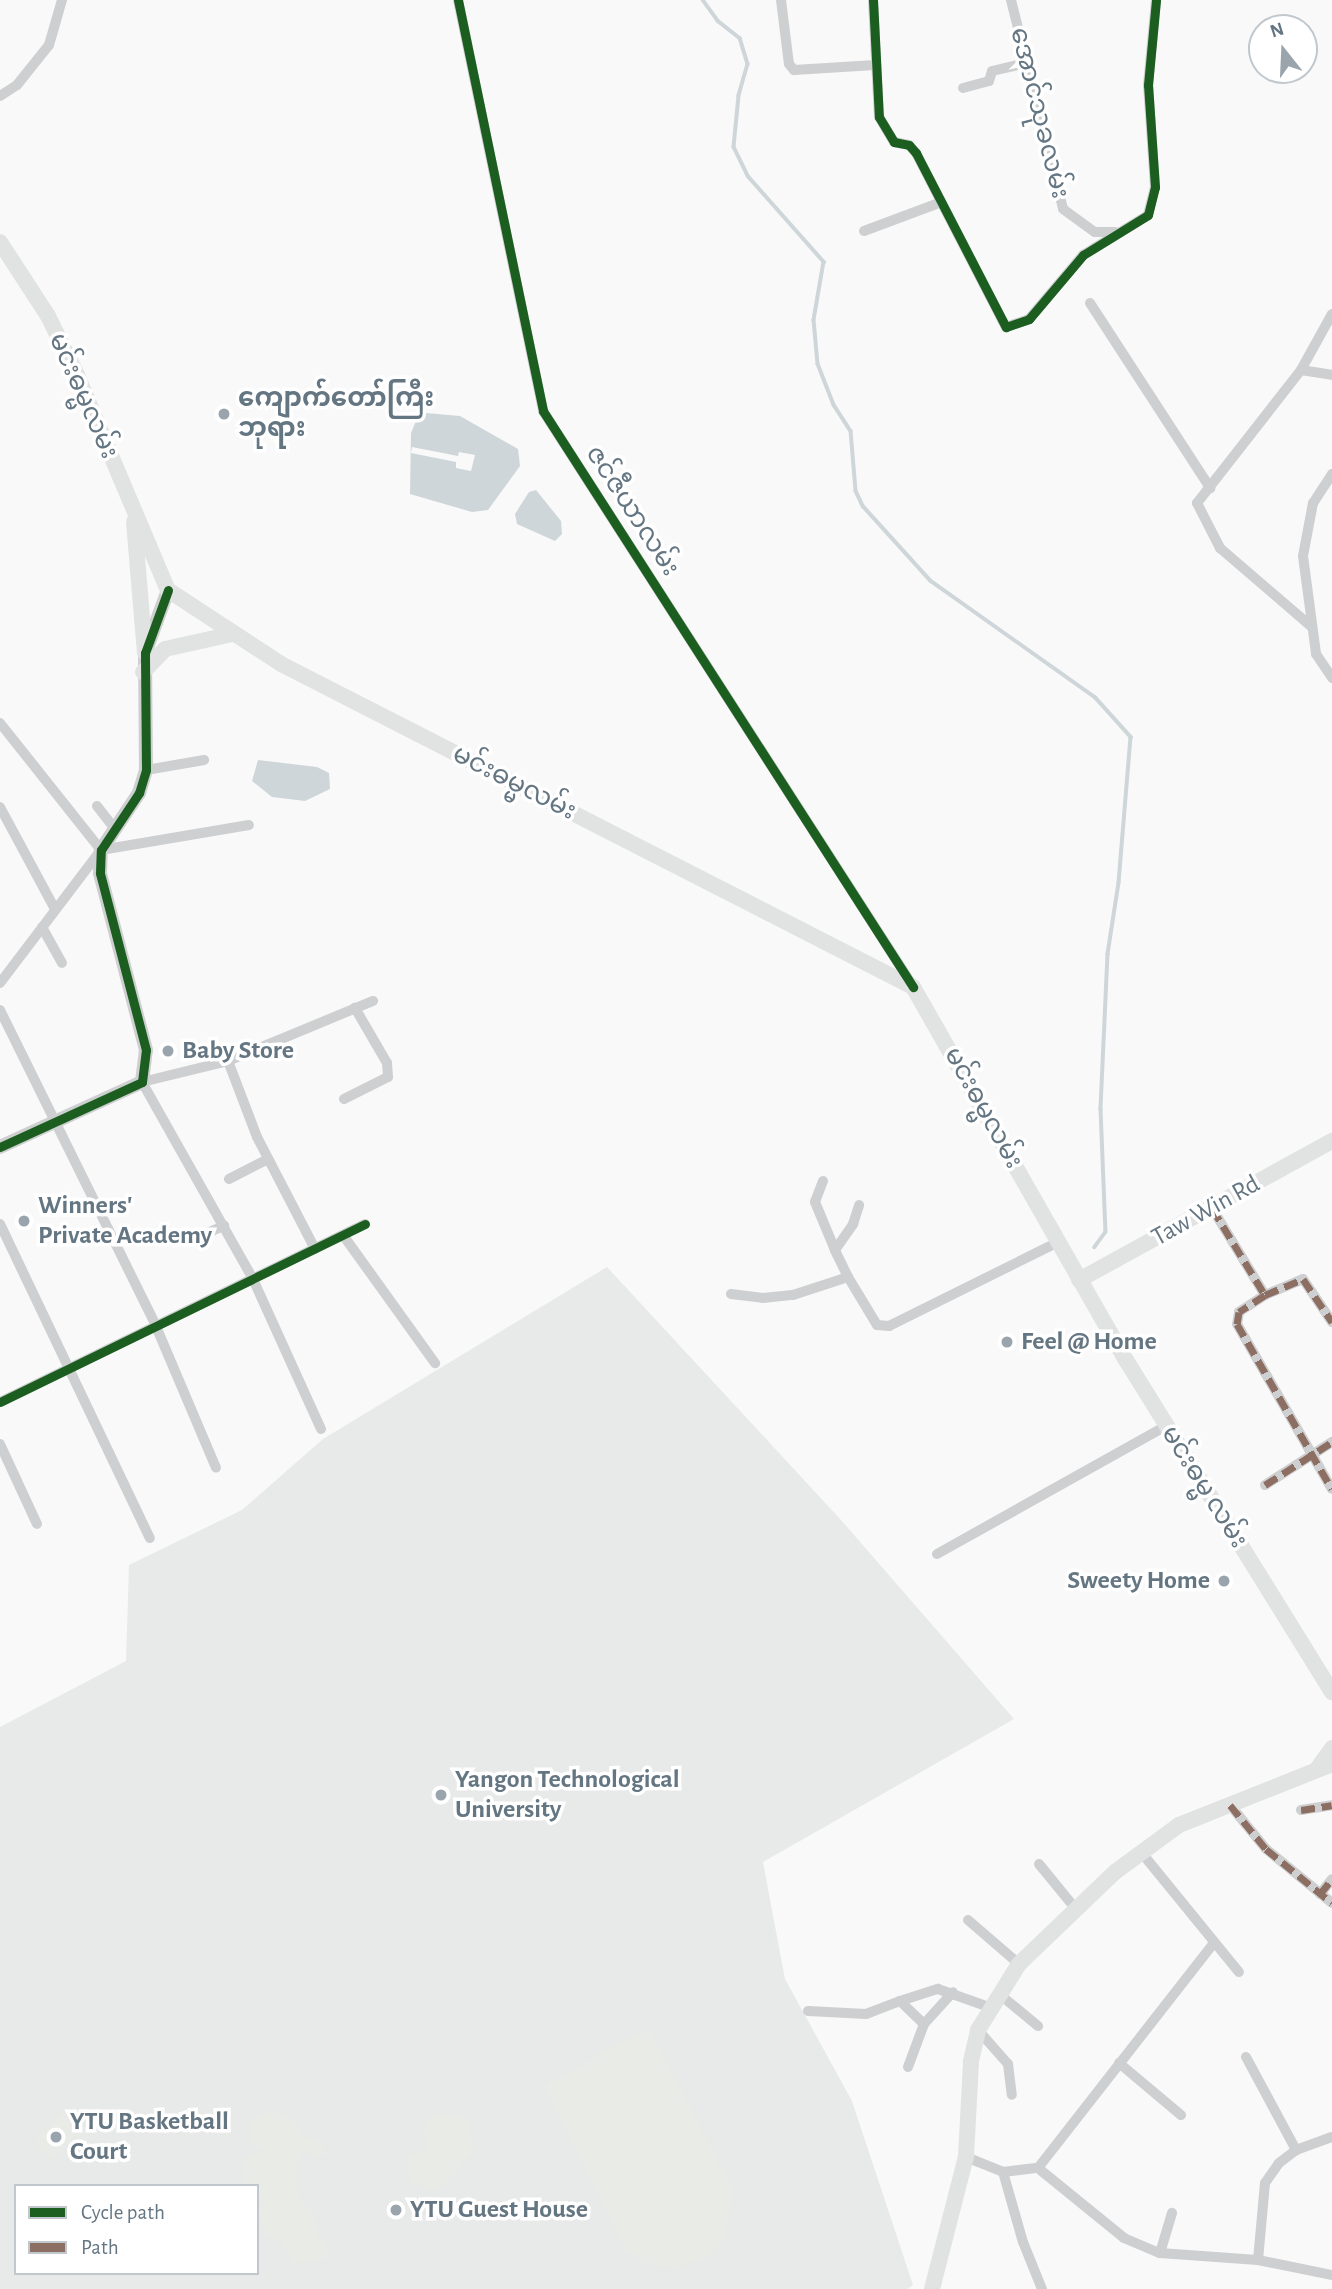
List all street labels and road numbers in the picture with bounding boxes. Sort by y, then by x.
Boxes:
street label: အောင်သုခလမ်း [1003,24,1075,202]
street label: မင်းဓမ္မလမ်း [41,328,125,464]
street label: ဇင်ဇီယာလမ်း [578,440,686,582]
street label: မင်းဓမ္မလမ်း [447,739,581,827]
street label: မင်းဓမ္မလမ်း [937,1042,1029,1174]
street label: Taw Win Rd [1147,1169,1265,1253]
street label: မင်းဓမ္မ လမ်း [1154,1420,1254,1554]

